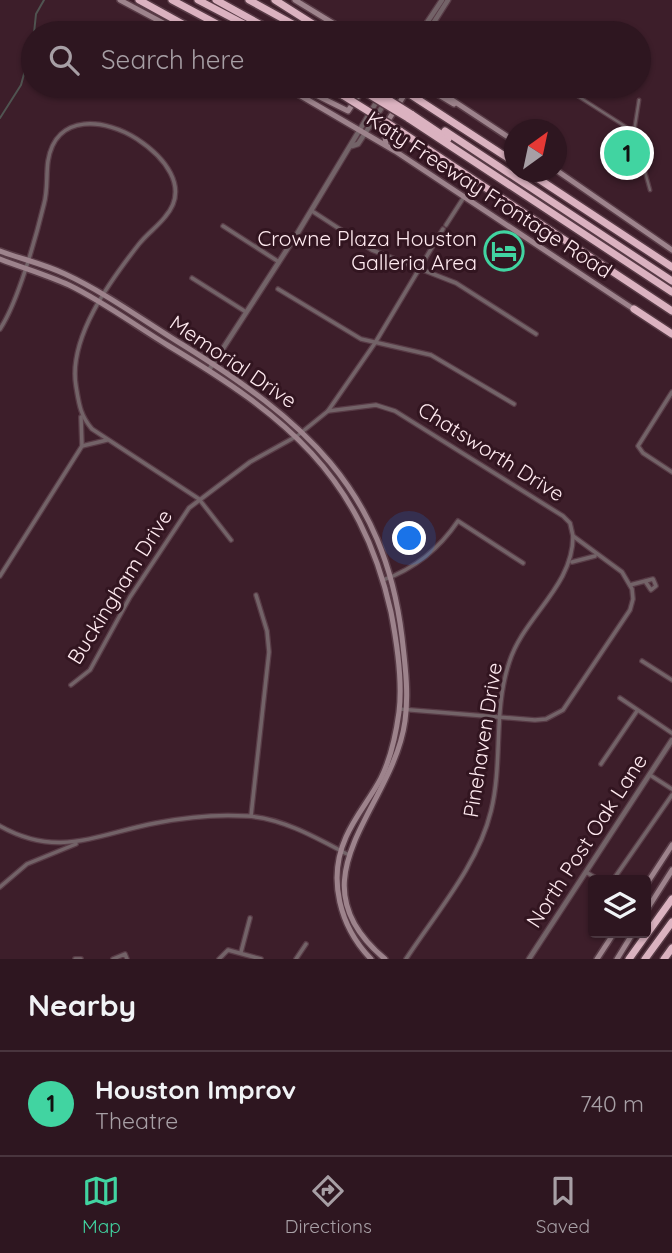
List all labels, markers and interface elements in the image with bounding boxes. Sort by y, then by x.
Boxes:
search box [21,21,651,98]
icon: search [45,41,83,79]
text: Search here [101,43,245,76]
street label: Katy Freeway Frontage Road [362,105,617,283]
north arrow [504,119,567,182]
pin: 1 [604,127,650,179]
place label: Crowne Plaza Houston Galleria Area [257,225,477,275]
hotel icon: Crowne Plaza Houston Galleria Area [483,230,525,272]
street label: Memorial Drive [165,309,302,413]
street label: Chatsworth Drive [414,396,570,507]
street label: Buckingham Drive [61,504,177,669]
your location [392,521,426,555]
street label: Pinehaven Drive [457,660,507,819]
street label: North Post Oak Lane [520,749,652,932]
map controls [588,875,651,938]
button: layers [588,875,651,938]
text: Nearby [28,986,136,1024]
text: Houston Improv [95,1073,296,1106]
text: 1 [47,1089,55,1118]
text: 740 m [580,1089,644,1118]
text: Theatre [95,1106,178,1135]
tab: Map [82,1172,121,1238]
tab: Directions [285,1172,372,1238]
tab: Saved [536,1172,590,1238]

